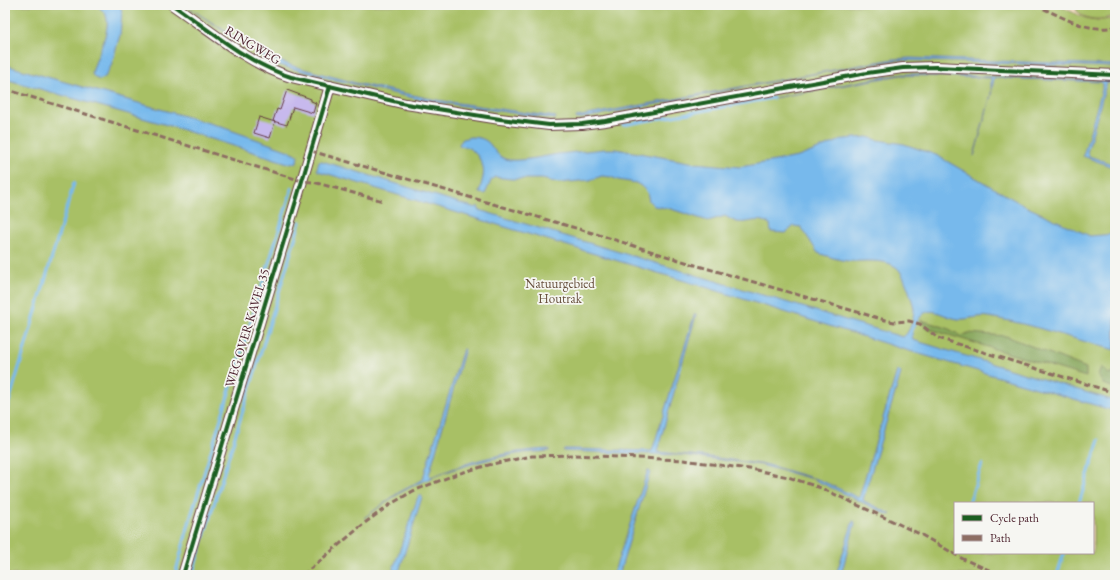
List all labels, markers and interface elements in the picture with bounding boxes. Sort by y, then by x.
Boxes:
street label: RINGWEG [222,22,284,69]
street label: WEG OVER KAVEL 35 [221,266,273,390]
park label: Natuurgebied Houtrak [525,275,595,307]
legend [954,502,1094,554]
text: Cycle path [990,510,1039,526]
text: Path [990,530,1011,546]

